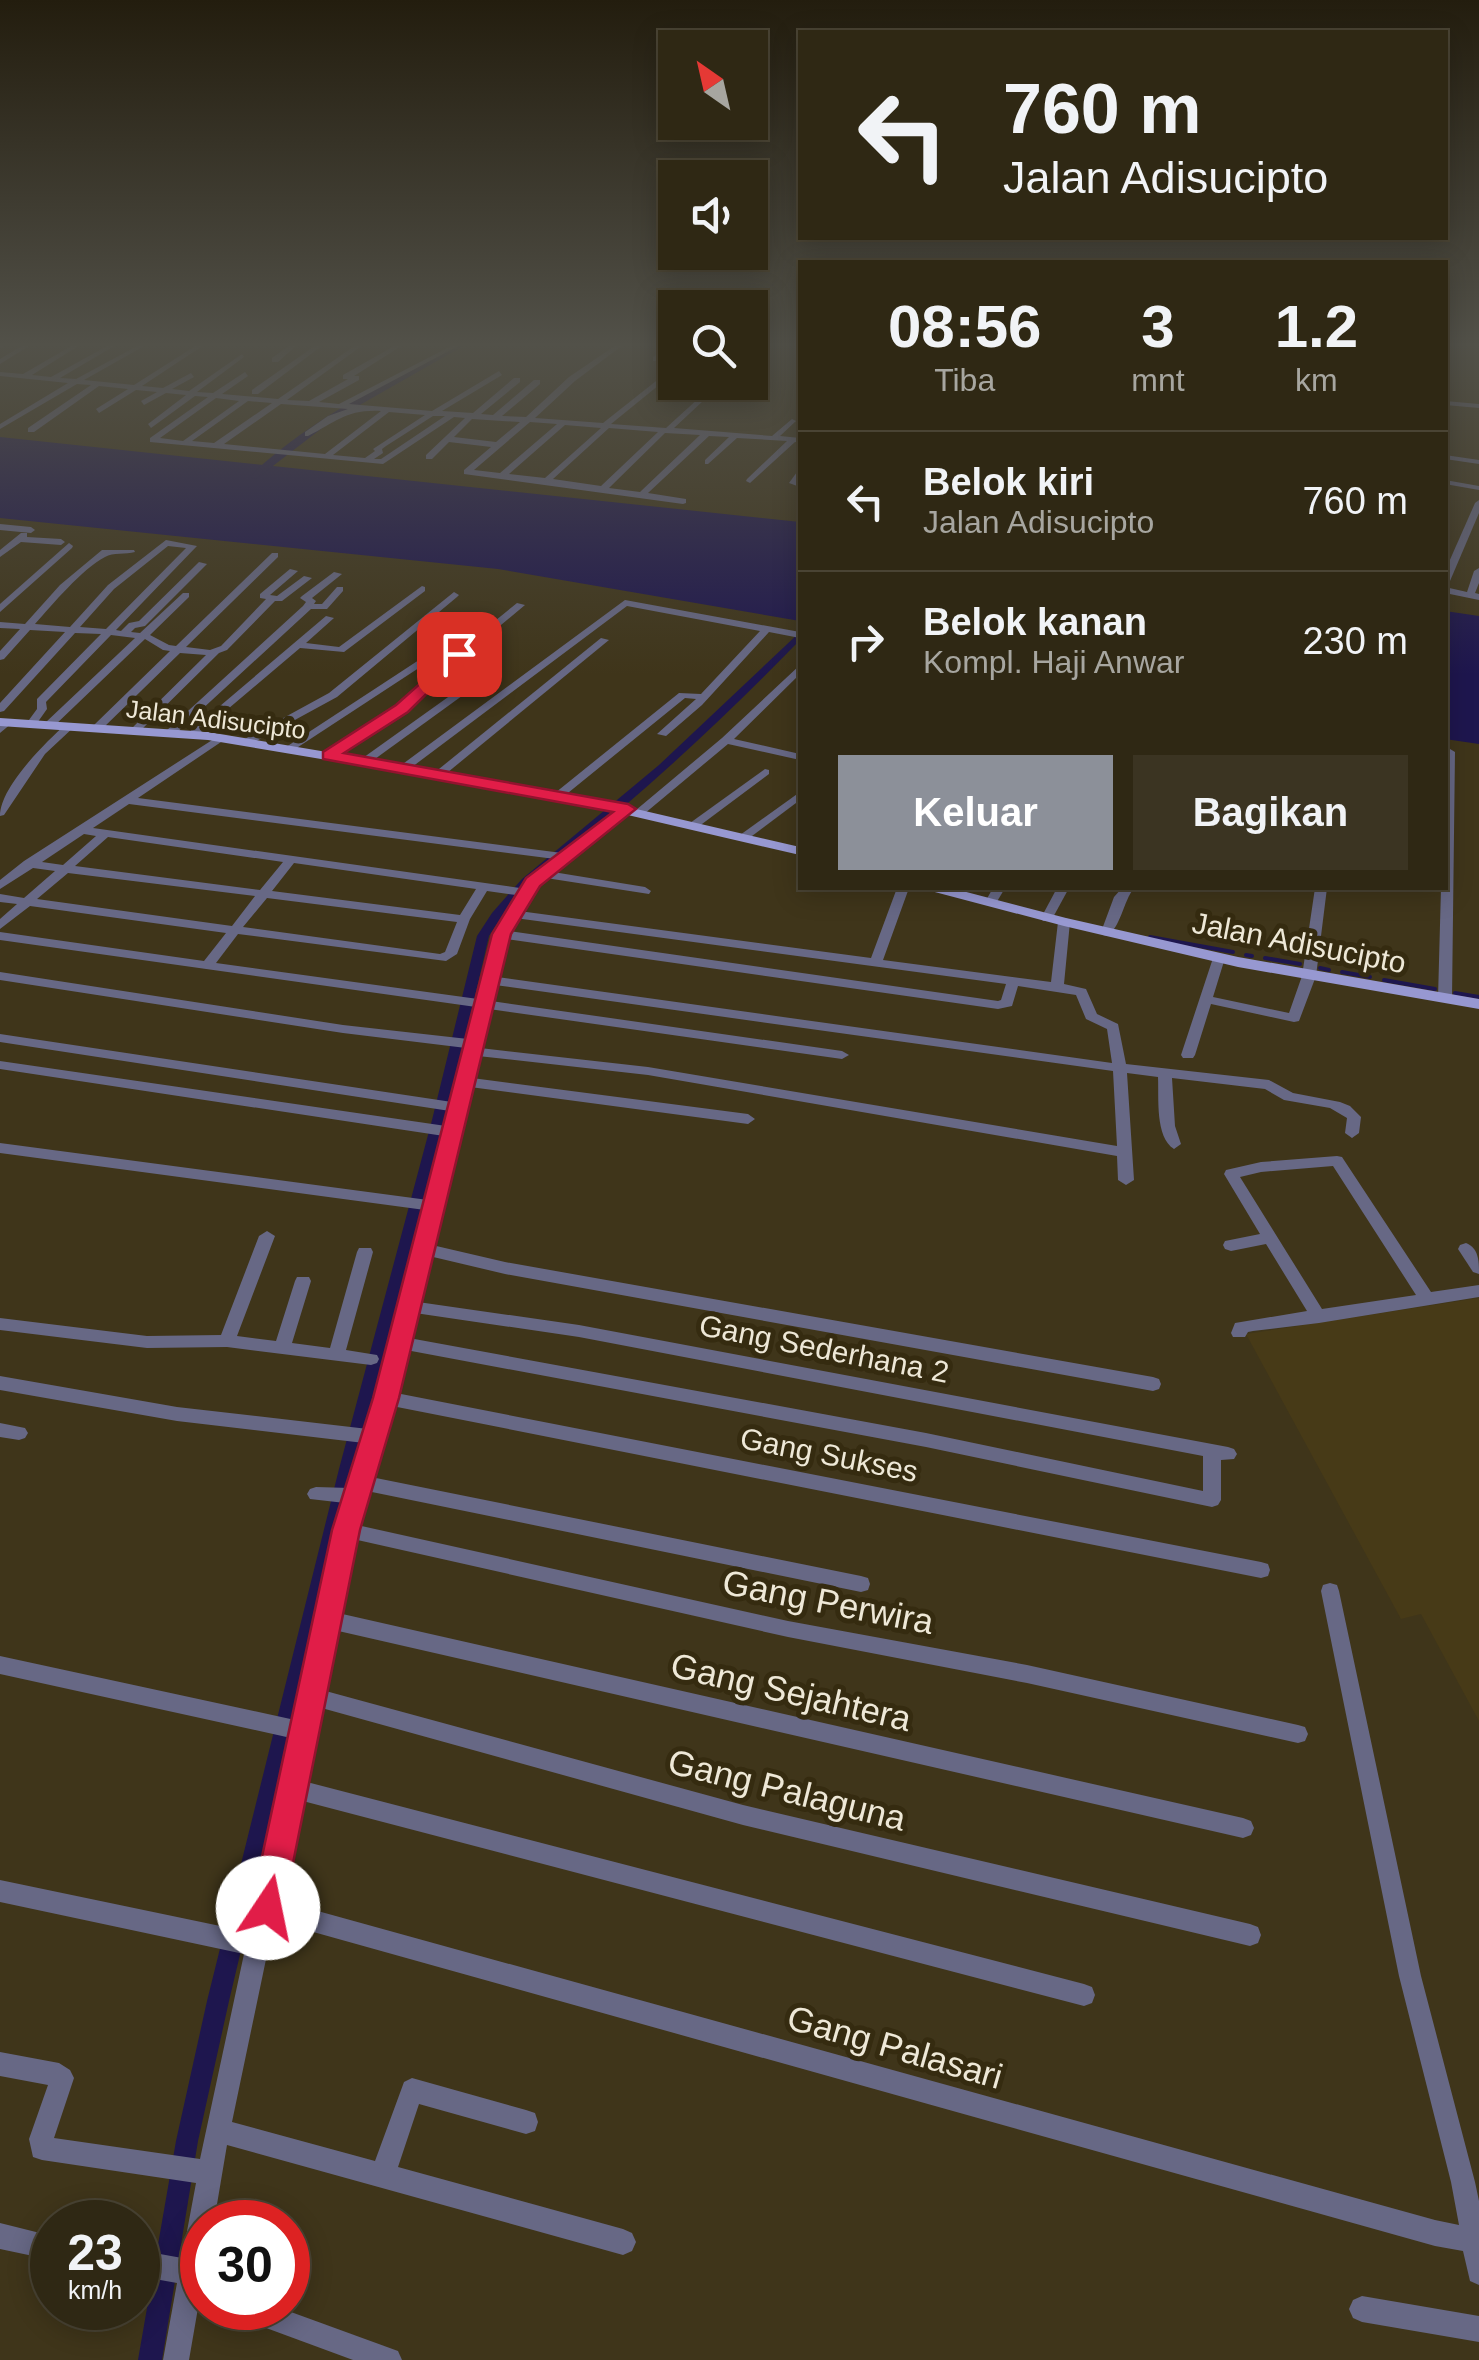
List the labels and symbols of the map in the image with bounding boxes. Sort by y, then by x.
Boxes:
north arrow [658,30,768,140]
pin [417,612,502,697]
street label: Jalan Adisucipto [125,694,307,744]
street label: Jalan Adisucipto [1190,906,1409,979]
street label: Gang Sederhana 2 [697,1308,952,1389]
street label: Gang Sukses [738,1421,921,1488]
street label: Gang Perwira [719,1562,937,1641]
street label: Gang Sejahtera [667,1645,915,1738]
street label: Gang Palaguna [664,1741,910,1838]
position arrow [216,1856,320,1960]
street label: Gang Palasari [783,1997,1007,2096]
speed limit sign: 30 [180,2200,310,2330]

